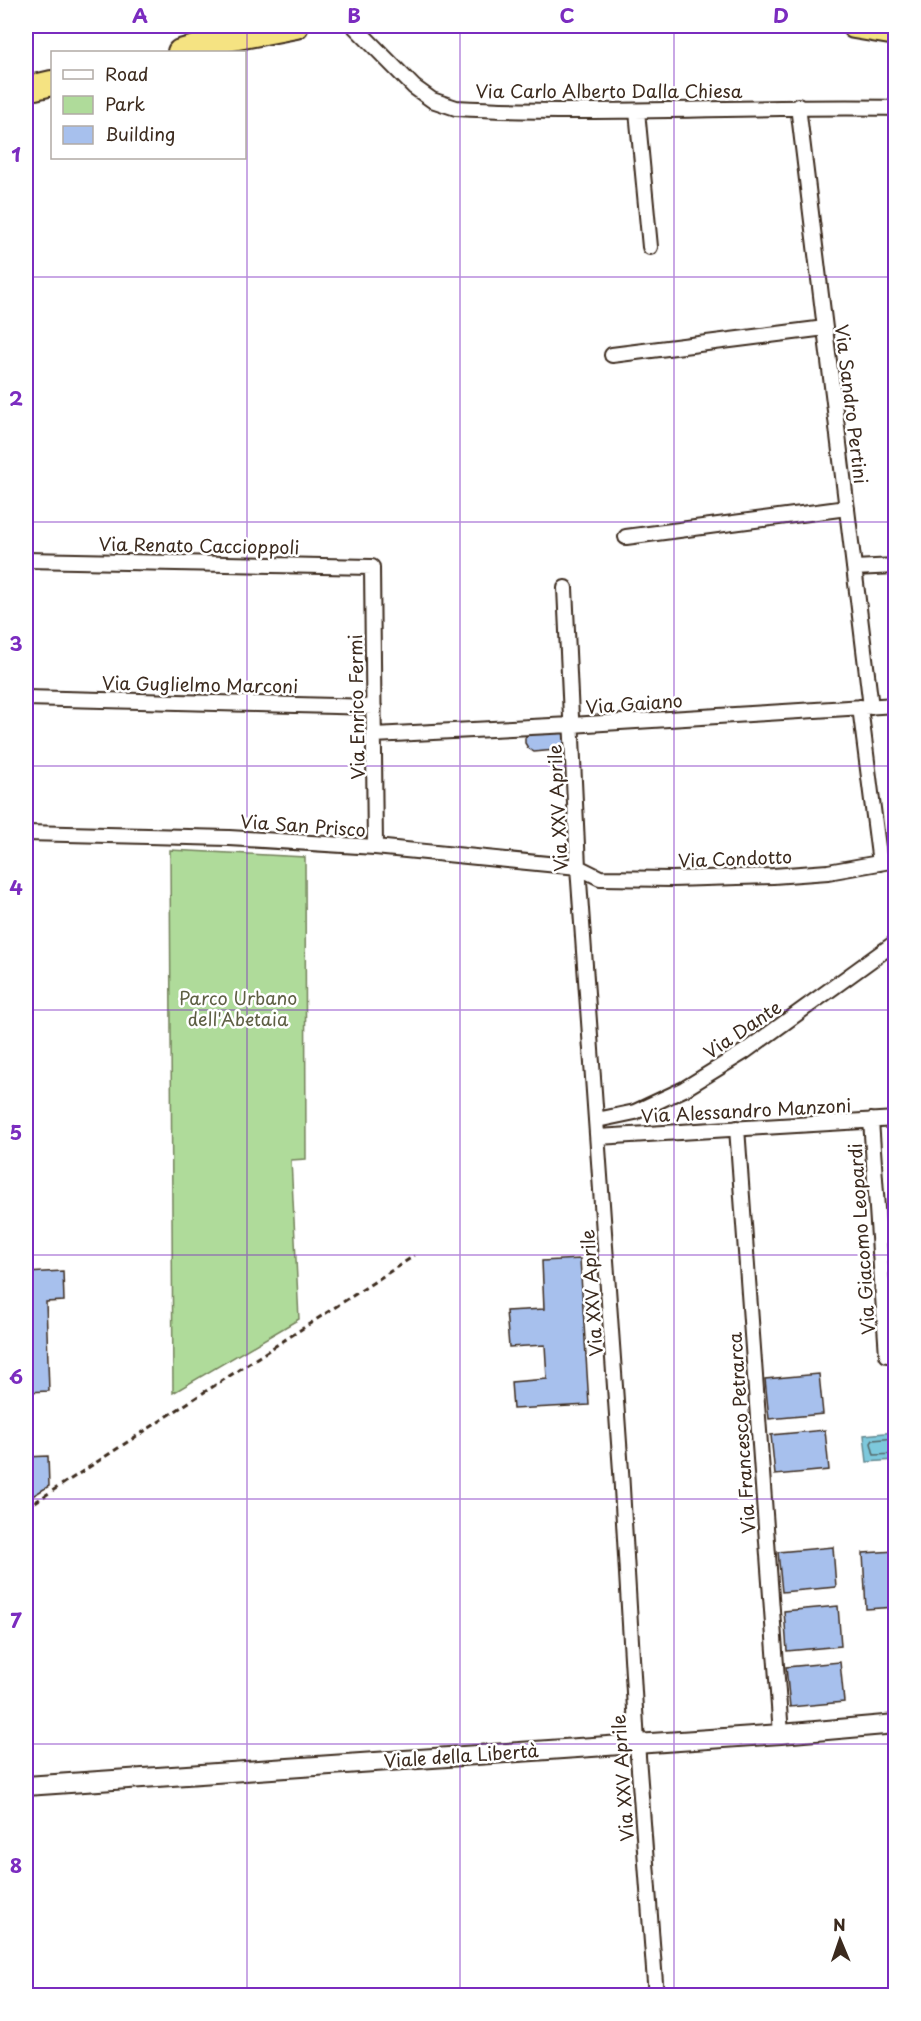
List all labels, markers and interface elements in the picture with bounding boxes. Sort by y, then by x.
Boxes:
text: A [132,0,148,30]
text: B [347,0,361,30]
text: C [559,0,575,30]
text: D [773,0,789,30]
legend [51,51,246,159]
text: Road [105,60,149,87]
street label: Via Carlo Alberto Dalla Chiesa [475,77,743,104]
text: Park [105,90,145,117]
text: Building [105,120,175,147]
text: 1 [11,139,21,169]
street label: Via Sandro Pertini [829,323,875,485]
text: 2 [9,383,23,413]
street label: Via Renato Caccioppoli [98,530,300,560]
text: 3 [9,628,23,658]
street label: Via Enrico Fermi [341,634,371,780]
street label: Via Guglielmo Marconi [102,669,298,699]
street label: Via Gaiano [585,686,683,720]
street label: Via XXV Aprile [540,744,574,872]
street label: Via San Prisco [239,807,367,843]
street label: Via Condotto [677,843,793,873]
text: 4 [9,872,23,902]
park label: Parco Urbano dell'Abetaia [179,984,297,1032]
street label: Via Dante [698,993,786,1065]
street label: Via Alessandro Manzoni [640,1091,852,1129]
text: 5 [10,1117,22,1147]
street label: Via Giacomo Leopardi [841,1142,881,1336]
street label: Via XXV Aprile [573,1228,609,1358]
street label: Via Francesco Petrarca [720,1331,762,1535]
text: 6 [9,1361,23,1391]
text: 7 [10,1605,22,1635]
street label: Via XXV Aprile [604,1713,640,1843]
street label: Viale della Libertà [383,1736,540,1774]
text: 8 [10,1850,22,1880]
north arrow [810,1910,870,1970]
text: N [833,1912,846,1936]

